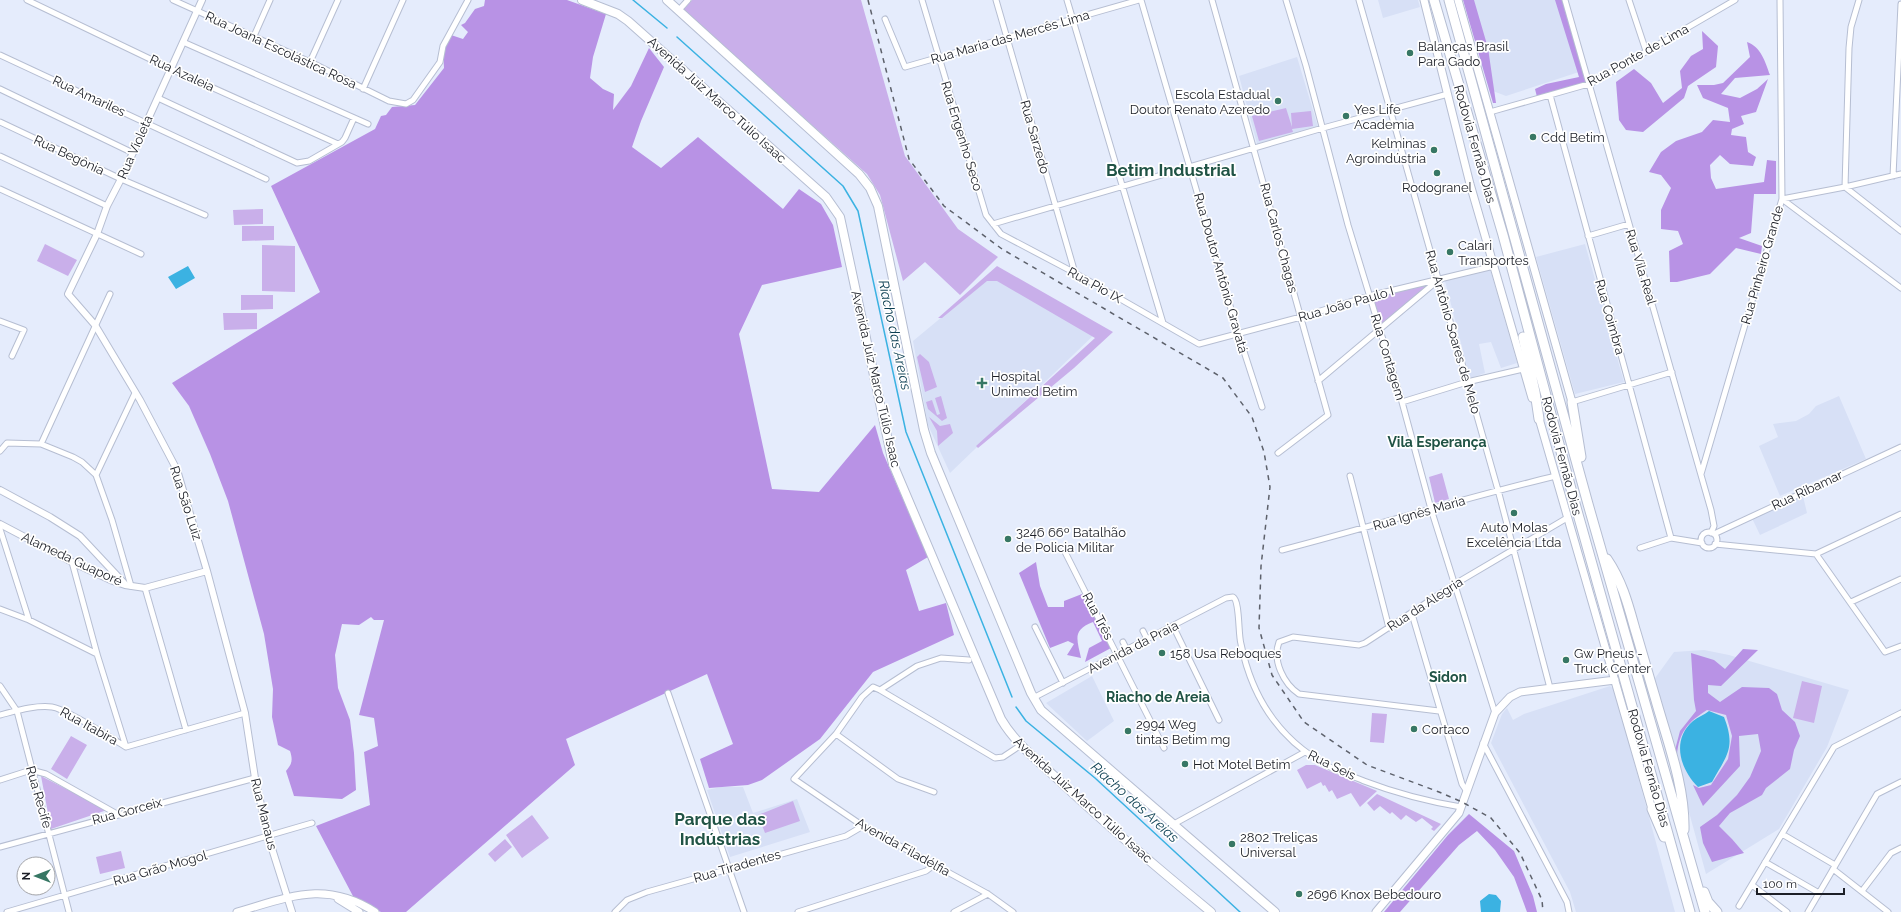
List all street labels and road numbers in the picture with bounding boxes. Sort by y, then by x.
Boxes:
street label: Rua Maria das Mercês Lima [929,7,1091,67]
street label: Rua Joana Escolástica Rosa [203,8,359,92]
street label: Rua Ponte de Lima [1585,21,1691,89]
street label: Avenida Juiz Marco Túlio Isaac [645,34,789,166]
street label: Rua Azaleia [147,52,217,94]
street label: Rua Amariles [50,73,128,119]
street label: Rua Engenho Seco [938,79,986,193]
street label: Rodovia Fernão Dias [1451,83,1499,205]
street label: Rua Sarzedo [1017,99,1053,176]
street label: Rua Violeta [114,113,156,181]
street label: Rua Begônia [31,132,107,178]
street label: Rua Carlos Chagas [1257,182,1301,294]
street label: Rua Doutor Antônio Gravatá [1191,191,1251,355]
street label: Rua Pinheiro Grande [1738,204,1786,326]
street label: Rua Vila Real [1622,227,1660,307]
street label: Rua Antônio Soares de Melo [1422,249,1484,416]
street label: Rua Pio IX [1065,264,1126,306]
street label: Rua Coimbra [1592,278,1628,356]
street label: Rua João Paulo I [1296,283,1396,325]
street label: Avenida Juiz Marco Túlio Isaac [848,289,904,469]
street label: Rua Contagem [1368,312,1408,402]
street label: Rodovia Fernão Dias [1539,395,1585,517]
street label: Rua São Luiz [167,464,205,542]
street label: Rua Ribamar [1769,467,1845,513]
street label: Rua Ignês Maria [1371,493,1467,533]
street label: Alameda Guaporé [19,529,125,589]
street label: Rua da Alegria [1384,574,1466,634]
street label: Rua Três [1079,590,1117,642]
street label: Avenida da Praia [1085,618,1181,676]
street label: Rua Itabira [58,704,120,748]
street label: Rodovia Fernão Dias [1625,707,1673,829]
street label: Avenida Juiz Marco Túlio Isaac [1011,734,1155,866]
street label: Rua Seis [1306,747,1358,783]
street label: Rua Recife [23,764,55,830]
street label: Rua Manaus [248,776,280,852]
street label: Rua Gorceix [90,794,164,828]
street label: Avenida Filadélfia [853,815,953,879]
street label: Rua Tiradentes [692,846,782,886]
street label: Rua Grão Mogol [111,847,209,889]

